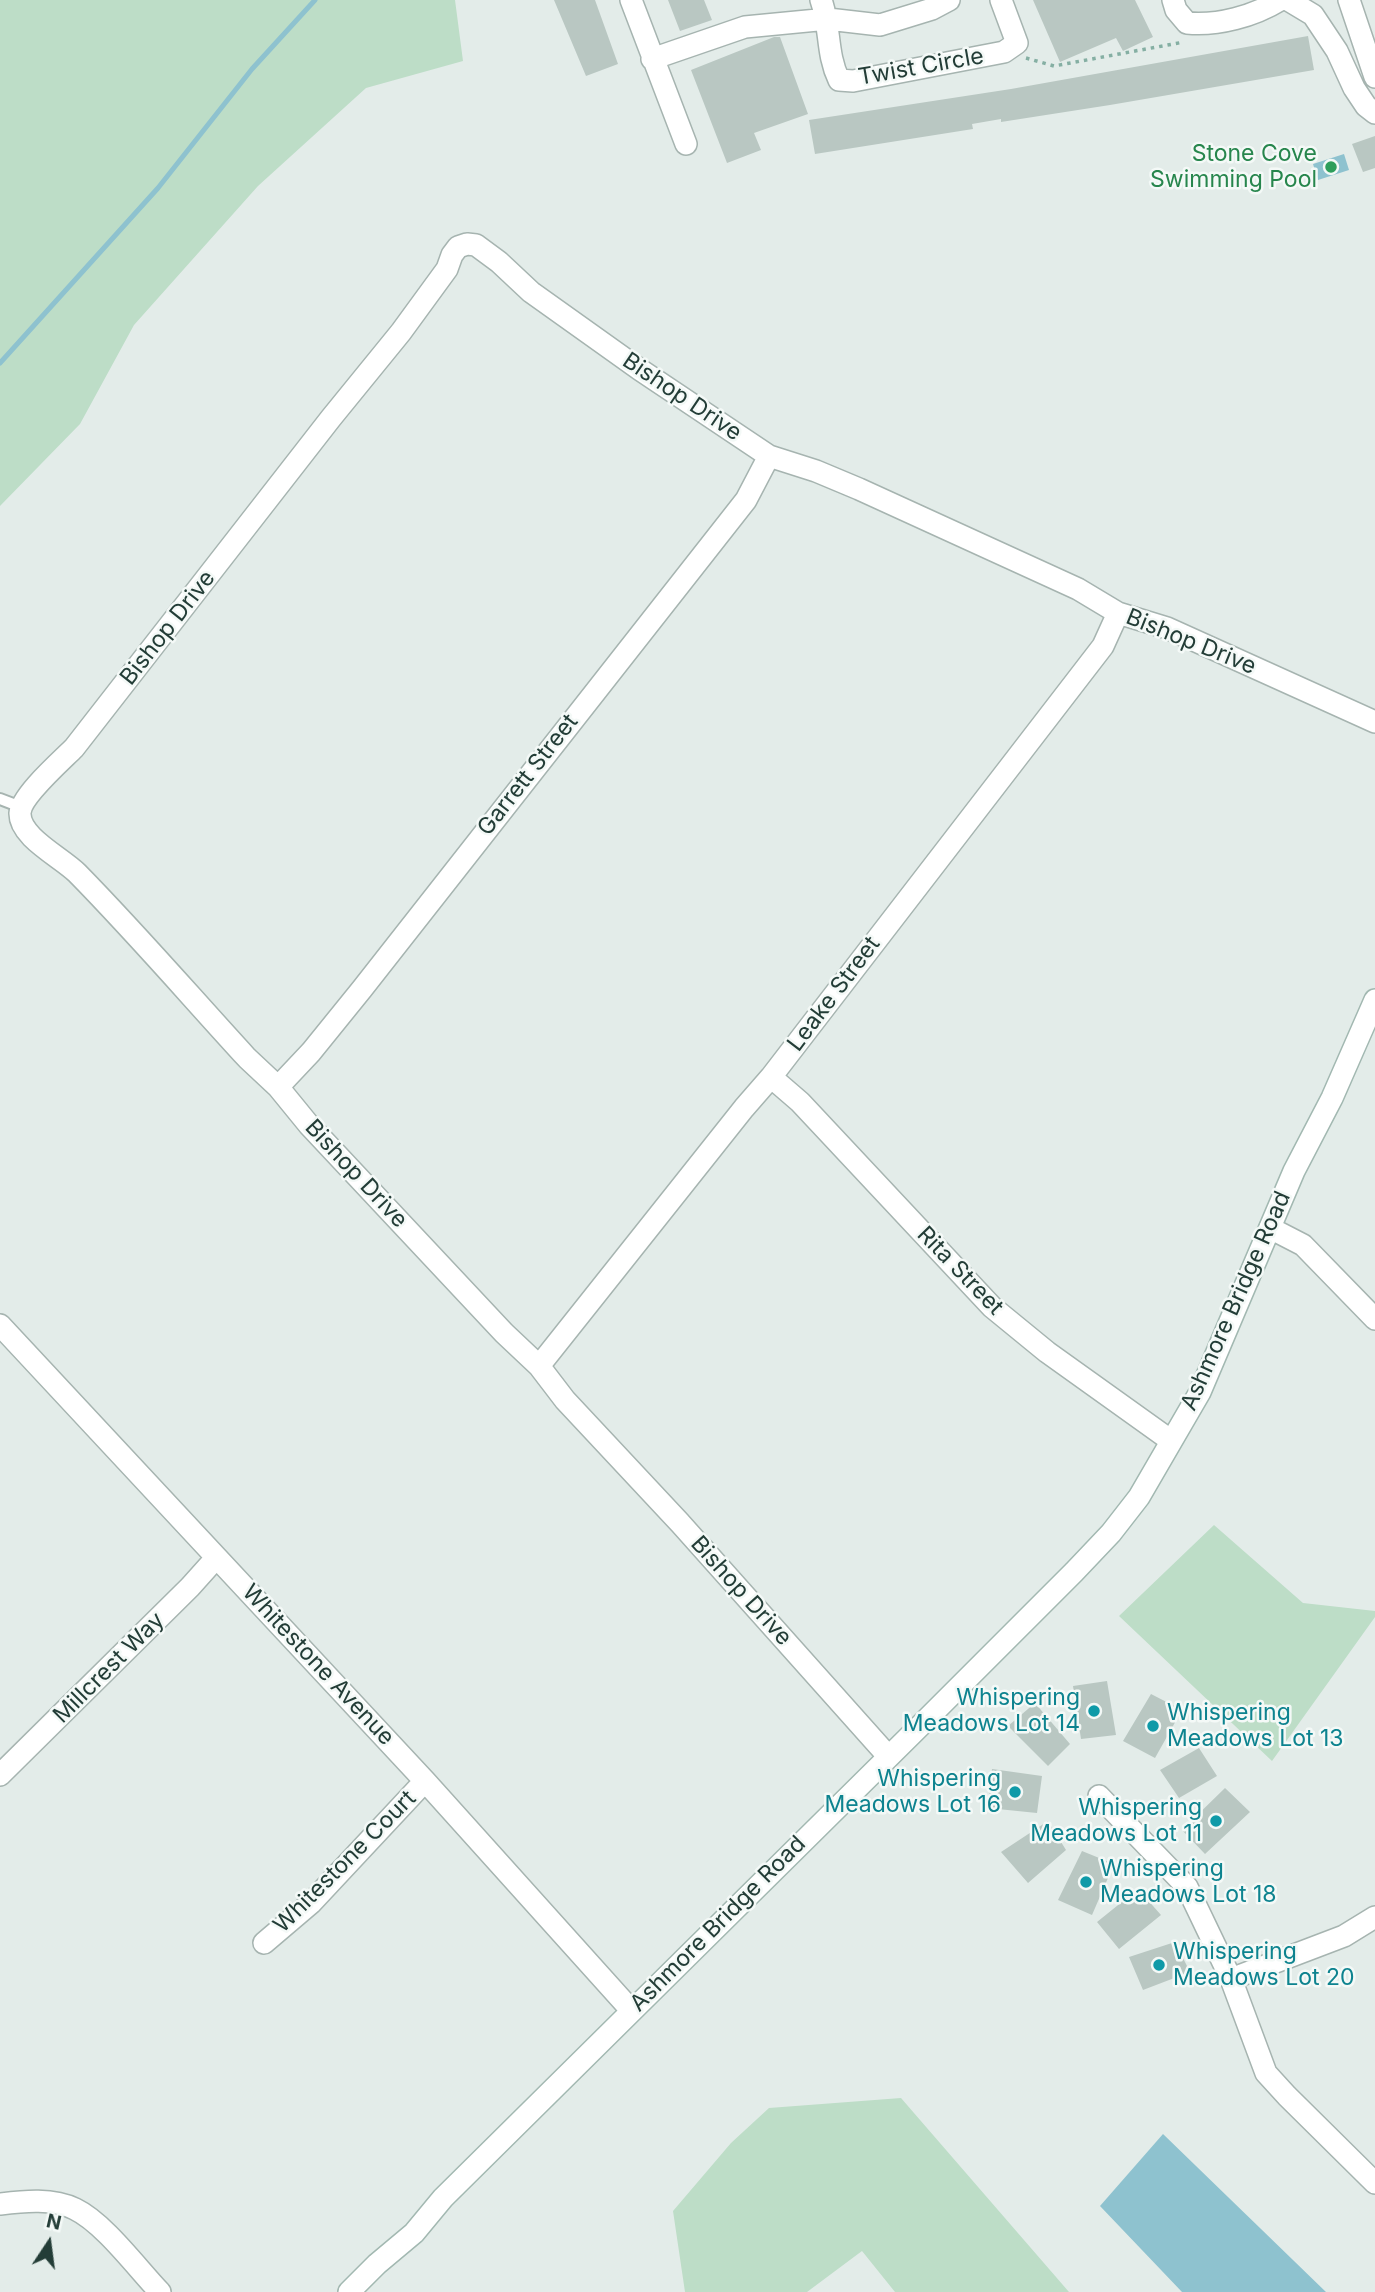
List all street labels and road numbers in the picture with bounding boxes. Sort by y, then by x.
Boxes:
street label: Twist Circle [856,42,986,92]
street label: Bishop Drive [617,347,747,447]
street label: Bishop Drive [115,565,221,691]
street label: Bishop Drive [1122,603,1260,681]
street label: Garrett Street [472,709,584,841]
street label: Leake Street [782,931,886,1057]
street label: Bishop Drive [299,1114,413,1234]
street label: Ashmore Bridge Road [1175,1187,1297,1415]
street label: Rita Street [911,1221,1009,1321]
street label: Bishop Drive [685,1531,797,1651]
street label: Whitestone Avenue [236,1579,400,1751]
street label: Millcrest Way [48,1607,170,1729]
street label: Whitestone Court [268,1785,422,1939]
street label: Ashmore Bridge Road [624,1830,812,2018]

